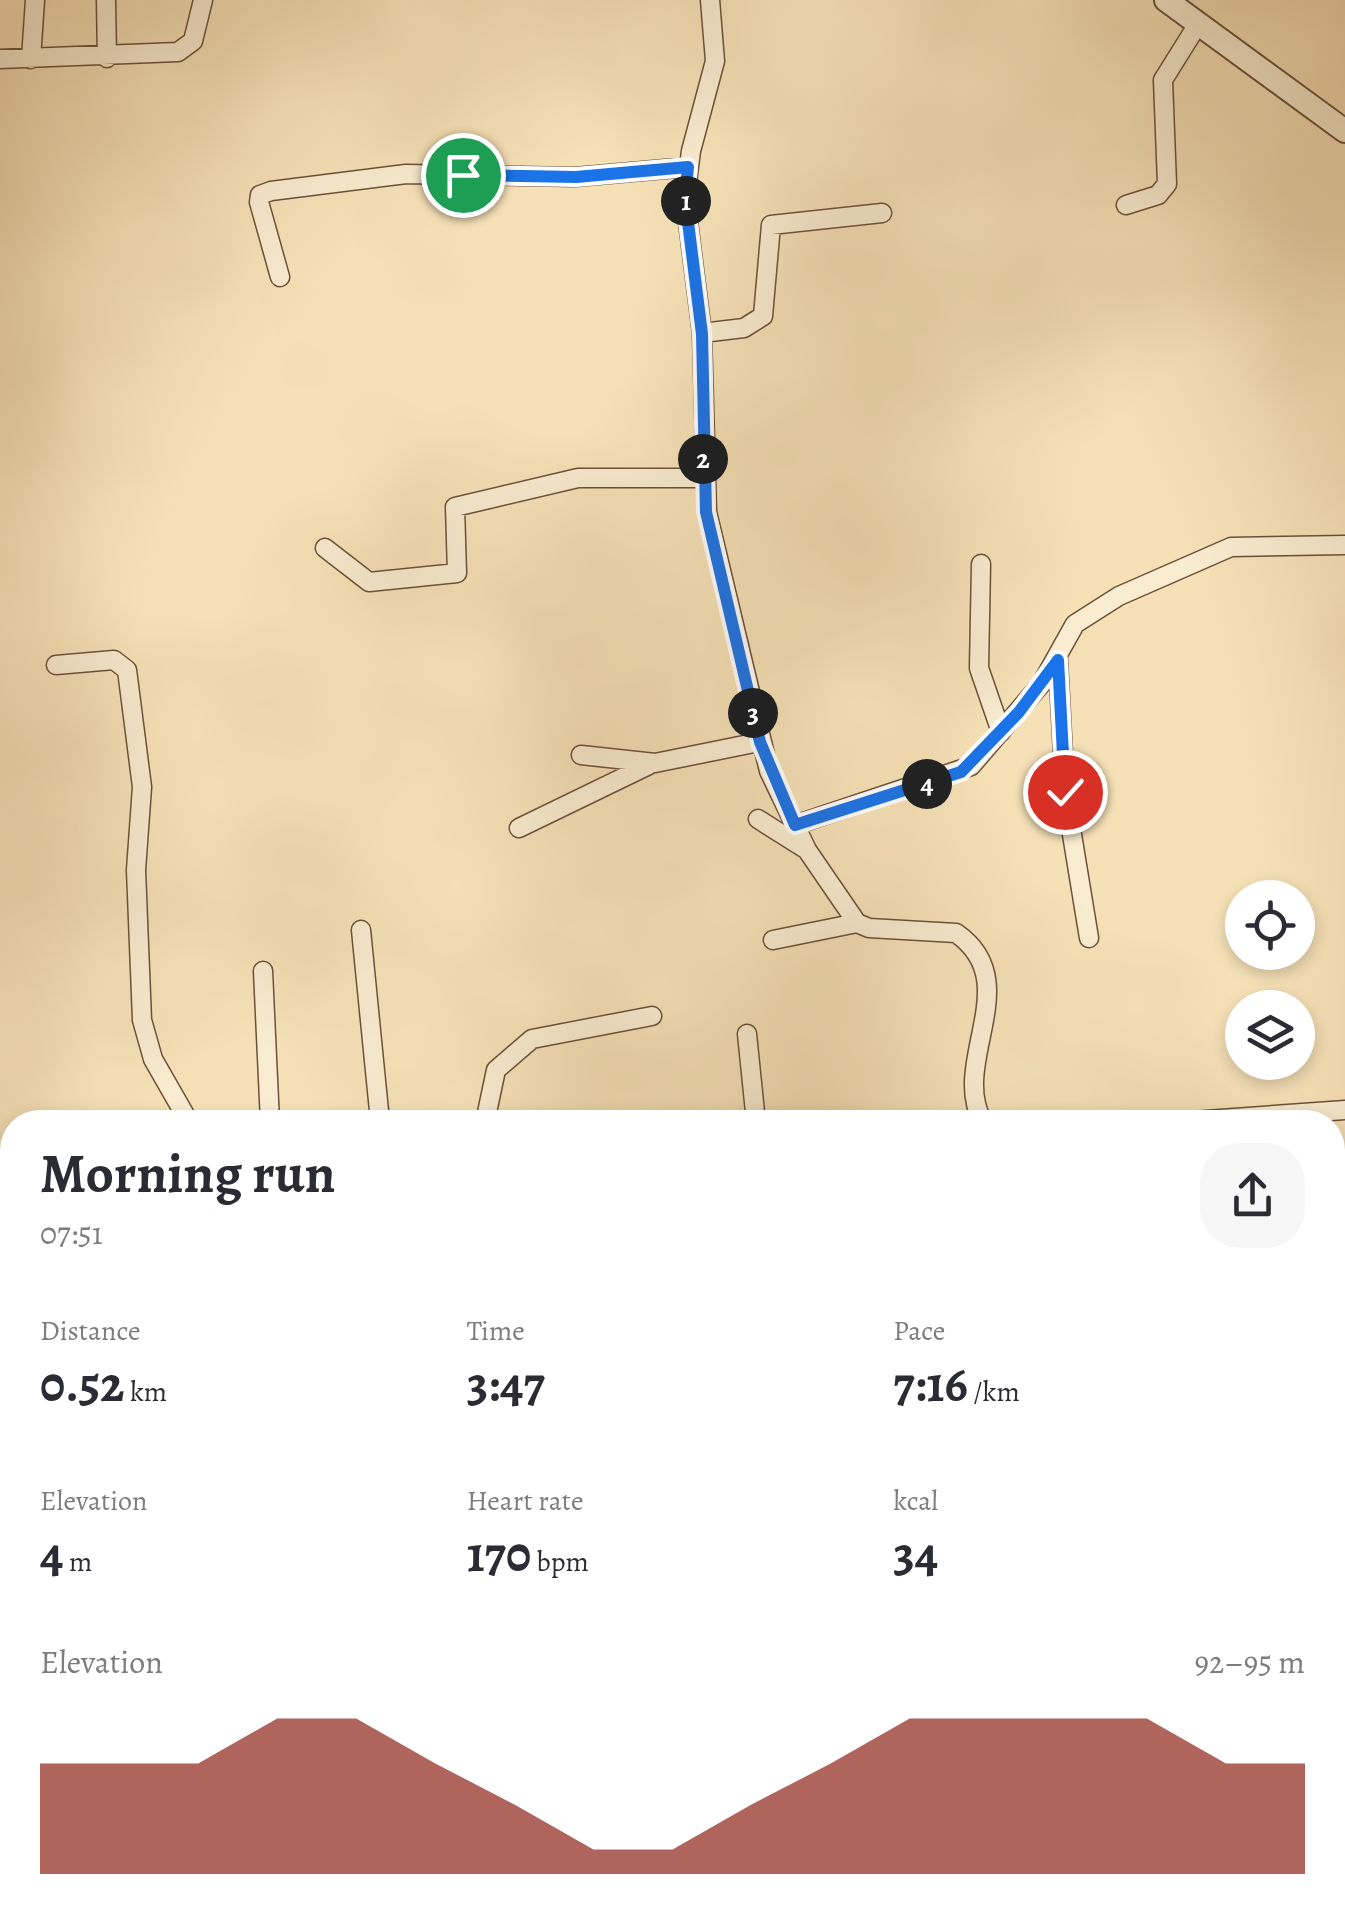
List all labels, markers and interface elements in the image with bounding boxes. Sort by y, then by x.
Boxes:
pin [421,133,506,218]
icon: arrive [436,148,491,203]
pin: 1 [661,176,711,226]
text: 1 [681,182,691,220]
pin: 2 [678,434,728,484]
text: 2 [696,440,710,478]
pin: 3 [728,688,778,738]
text: 3 [747,694,759,732]
pin [1023,750,1108,835]
pin: 4 [902,759,952,809]
text: 4 [920,765,934,803]
icon: check [1038,765,1093,820]
map controls [1225,880,1315,1080]
button: locate [1225,880,1315,970]
button: layers [1225,990,1315,1080]
text: Morning run [40,1136,335,1211]
button: share [1200,1143,1305,1248]
text: 07:51 [40,1211,103,1255]
text: Distance [40,1312,140,1350]
text: Time [467,1312,525,1350]
text: Pace [893,1312,945,1350]
text: 0.52 [40,1350,124,1418]
text: 3:47 [467,1350,545,1418]
text: 7:16 [893,1350,968,1418]
text: km [124,1373,167,1411]
text: /km [968,1373,1020,1411]
text: Elevation [40,1482,147,1520]
text: Heart rate [467,1482,584,1520]
text: kcal [893,1482,938,1520]
text: 4 [40,1520,64,1588]
text: 170 [467,1520,531,1588]
text: 34 [893,1520,938,1588]
text: m [64,1543,92,1581]
text: bpm [531,1543,589,1581]
text: Elevation [40,1640,163,1684]
text: 92–95 m [1195,1640,1305,1684]

